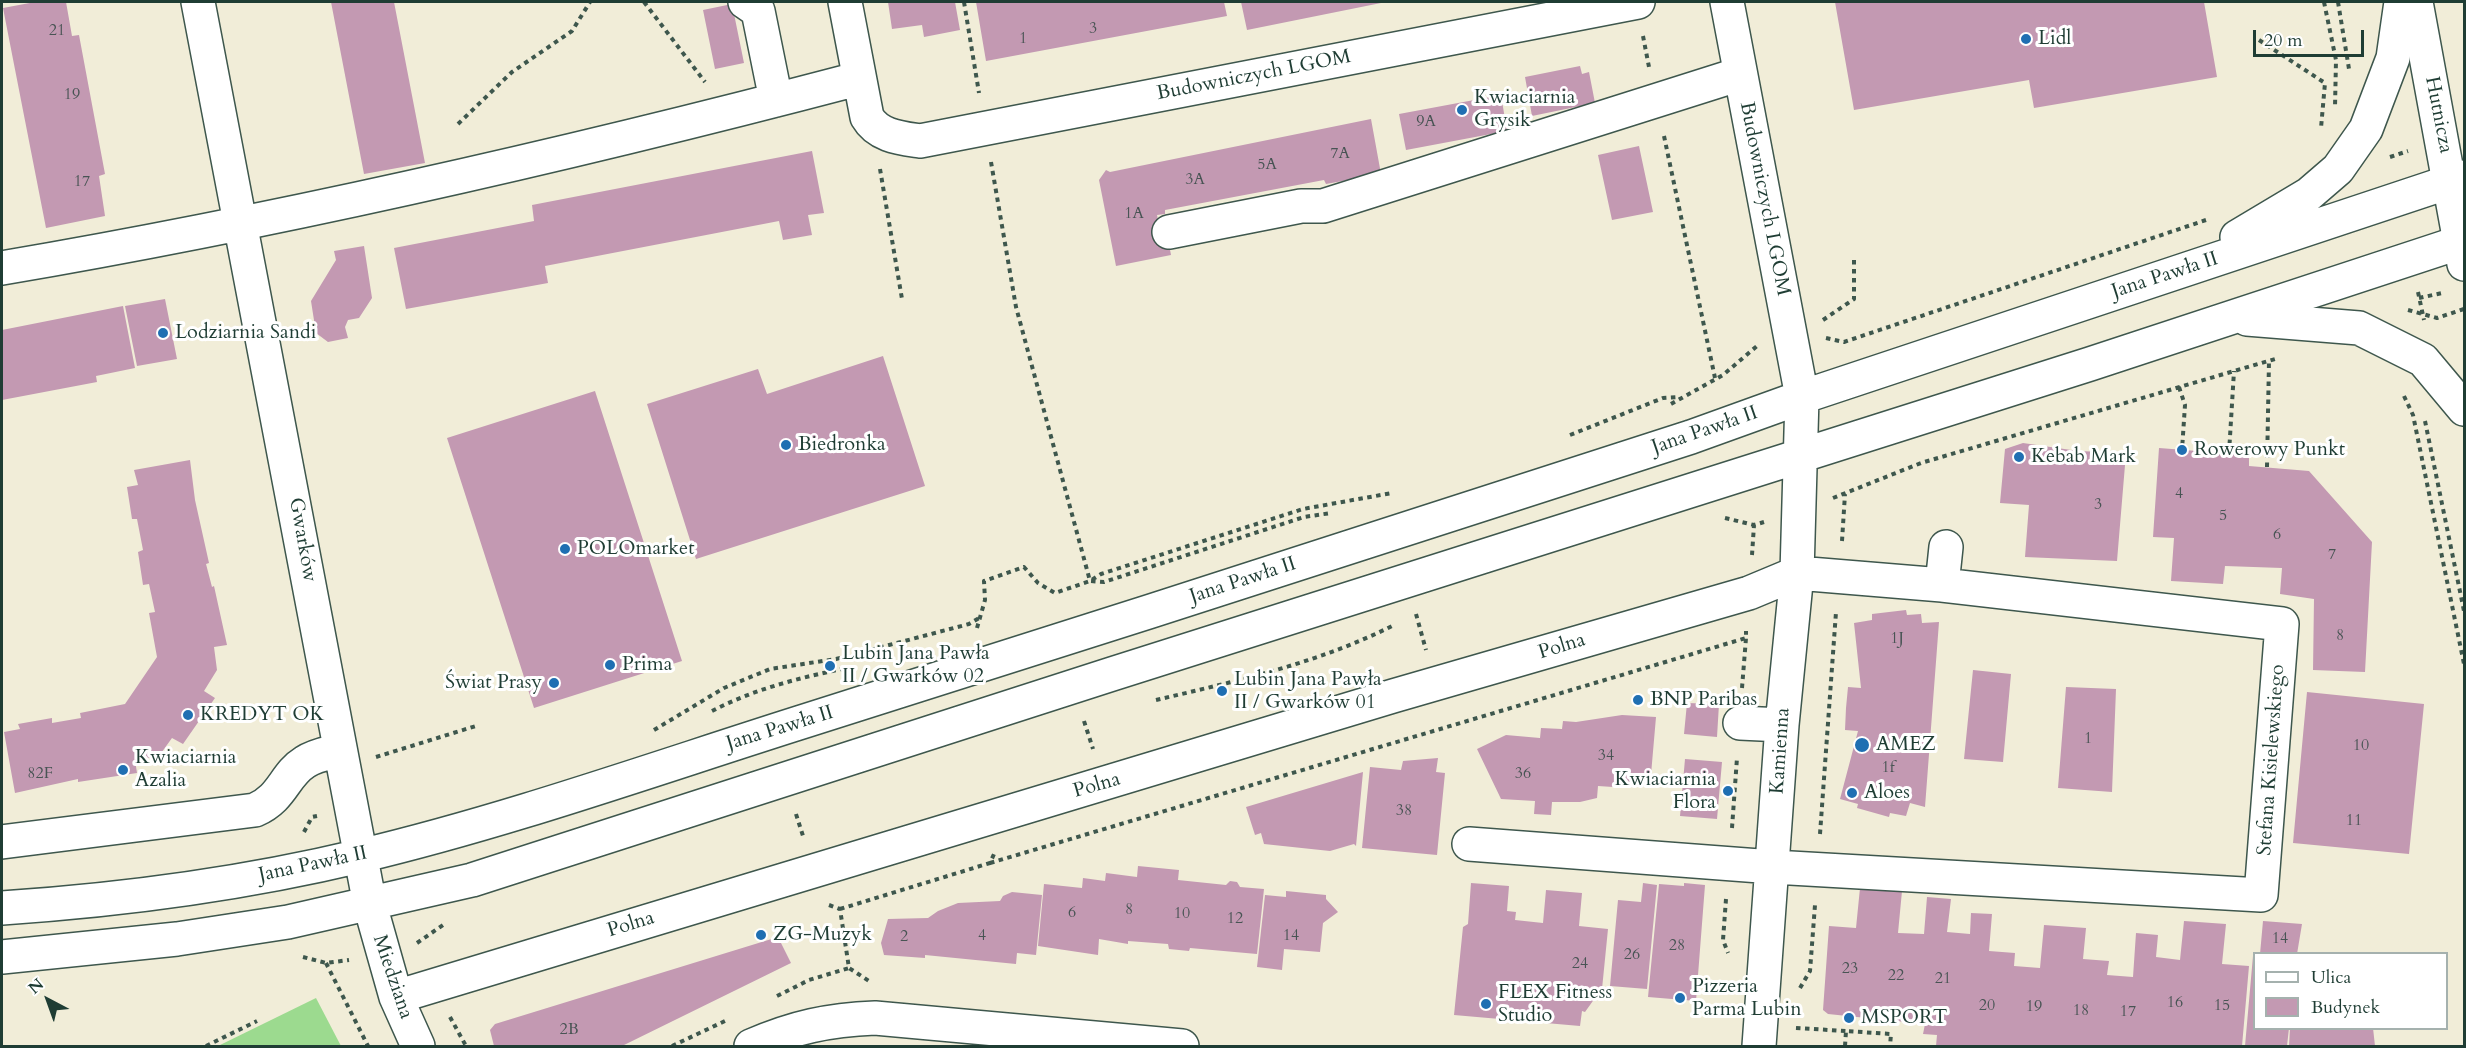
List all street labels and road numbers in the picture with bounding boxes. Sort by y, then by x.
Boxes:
street label: Budowniczych LGOM [1155,45,1353,107]
street label: Hutnicza [2419,75,2457,155]
street label: Budowniczych LGOM [1733,100,1795,298]
street label: Jana Pawła II [2109,248,2221,304]
street label: Jana Pawła II [1649,402,1761,460]
street label: Gwarków [283,496,321,584]
street label: Jana Pawła II [1187,553,1299,609]
street label: Polna [1536,629,1588,665]
street label: Stefana Kisielewskiego [2253,664,2291,856]
street label: Jana Pawła II [724,701,836,757]
street label: Kamienna [1766,707,1796,795]
street label: Polna [1071,768,1123,804]
street label: Jana Pawła II [256,842,370,888]
street label: Polna [605,907,657,943]
street label: Miedziana [366,932,418,1022]

